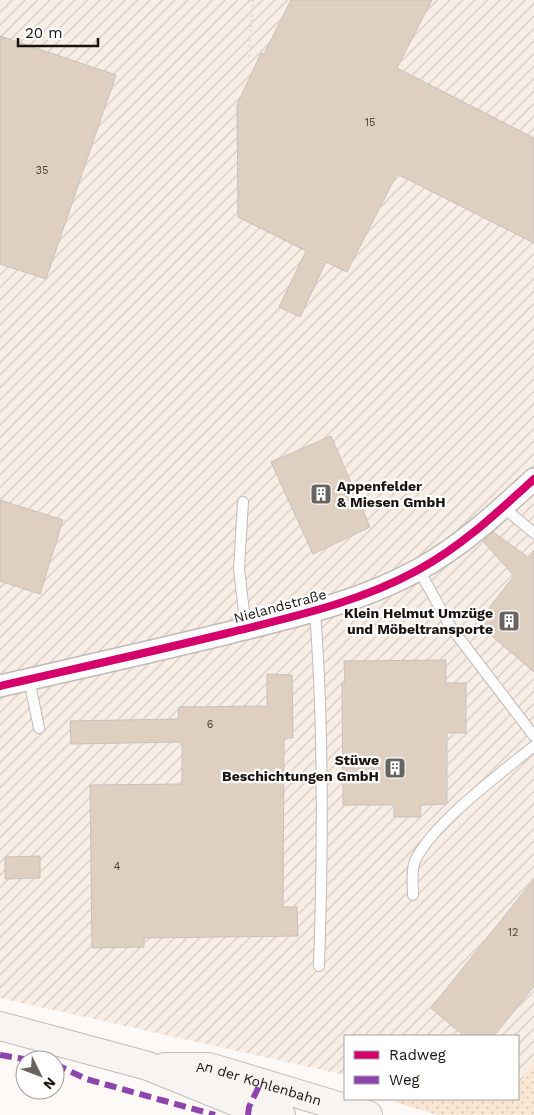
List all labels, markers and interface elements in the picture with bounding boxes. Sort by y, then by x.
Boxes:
scale bar [18,15,98,47]
text: 20 m [25,24,63,42]
house number: 15 [365,116,375,129]
house number: 35 [36,164,48,177]
place label: Appenfelder & Miesen GmbH [337,478,446,510]
building icon: Appenfelder & Miesen GmbH [309,482,333,506]
street label: Nielandstraße [232,586,328,626]
place label: Klein Helmut Umzüge und Möbeltransporte [344,605,493,637]
building icon: Klein Helmut Umzüge und Möbeltransporte [497,609,521,633]
house number: 6 [207,718,214,731]
place label: Stüwe Beschichtungen GmbH [222,752,379,784]
building icon: Stüwe Beschichtungen GmbH [383,756,407,780]
house number: 4 [114,860,121,873]
house number: 12 [508,926,518,939]
legend [344,1035,519,1100]
text: Radweg [389,1046,446,1064]
north arrow [15,1050,65,1100]
street label: An der Kohlenbahn [196,1058,324,1109]
text: Weg [389,1071,420,1089]
text: N [40,1074,59,1093]

